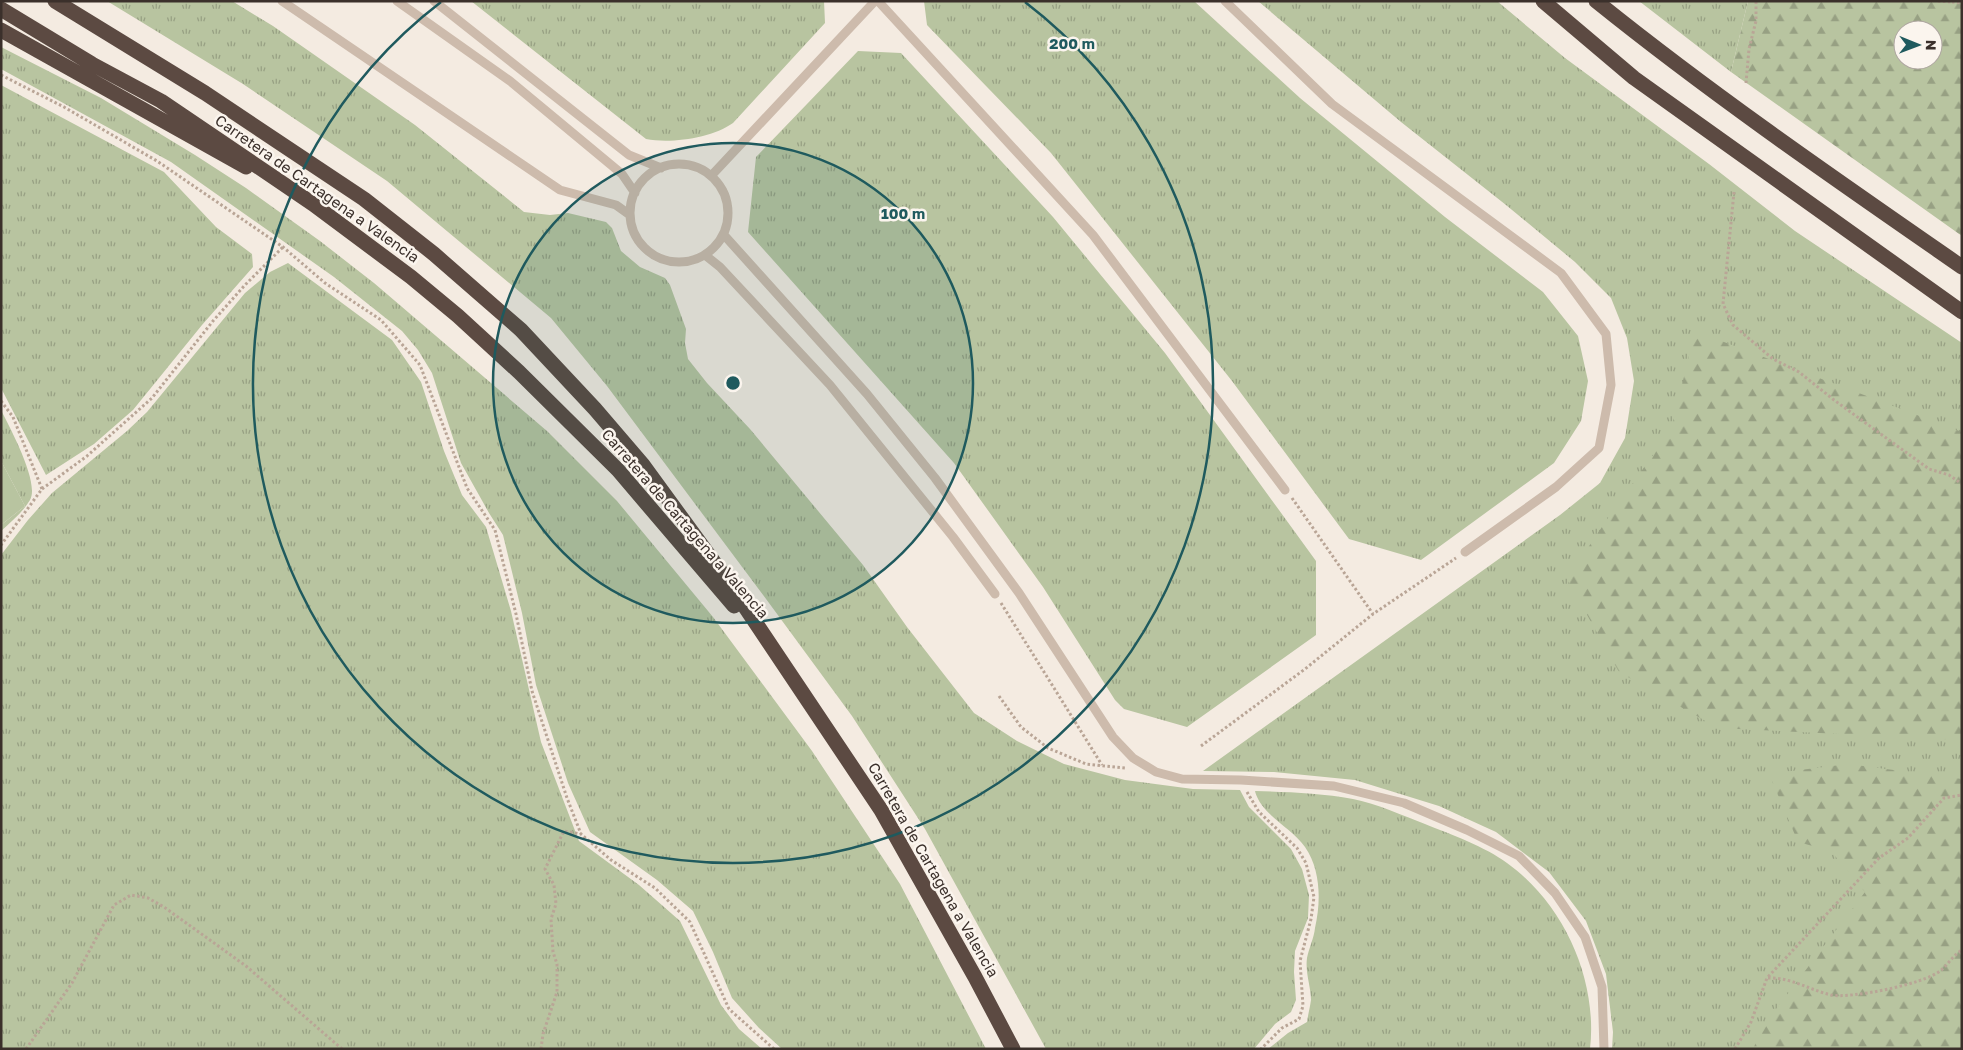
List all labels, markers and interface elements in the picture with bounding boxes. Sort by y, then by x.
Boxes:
north arrow [1893,20,1943,70]
text: 200 m [1049,34,1095,52]
text: N [1923,40,1940,51]
street label: Carretera de Cartagena a Valencia [212,111,423,266]
text: 100 m [881,204,925,222]
centre of rings [724,374,742,392]
street label: Carretera de Cartagena a Valencia [599,425,773,622]
street label: Carretera de Cartagena a Valencia [865,759,1003,980]

